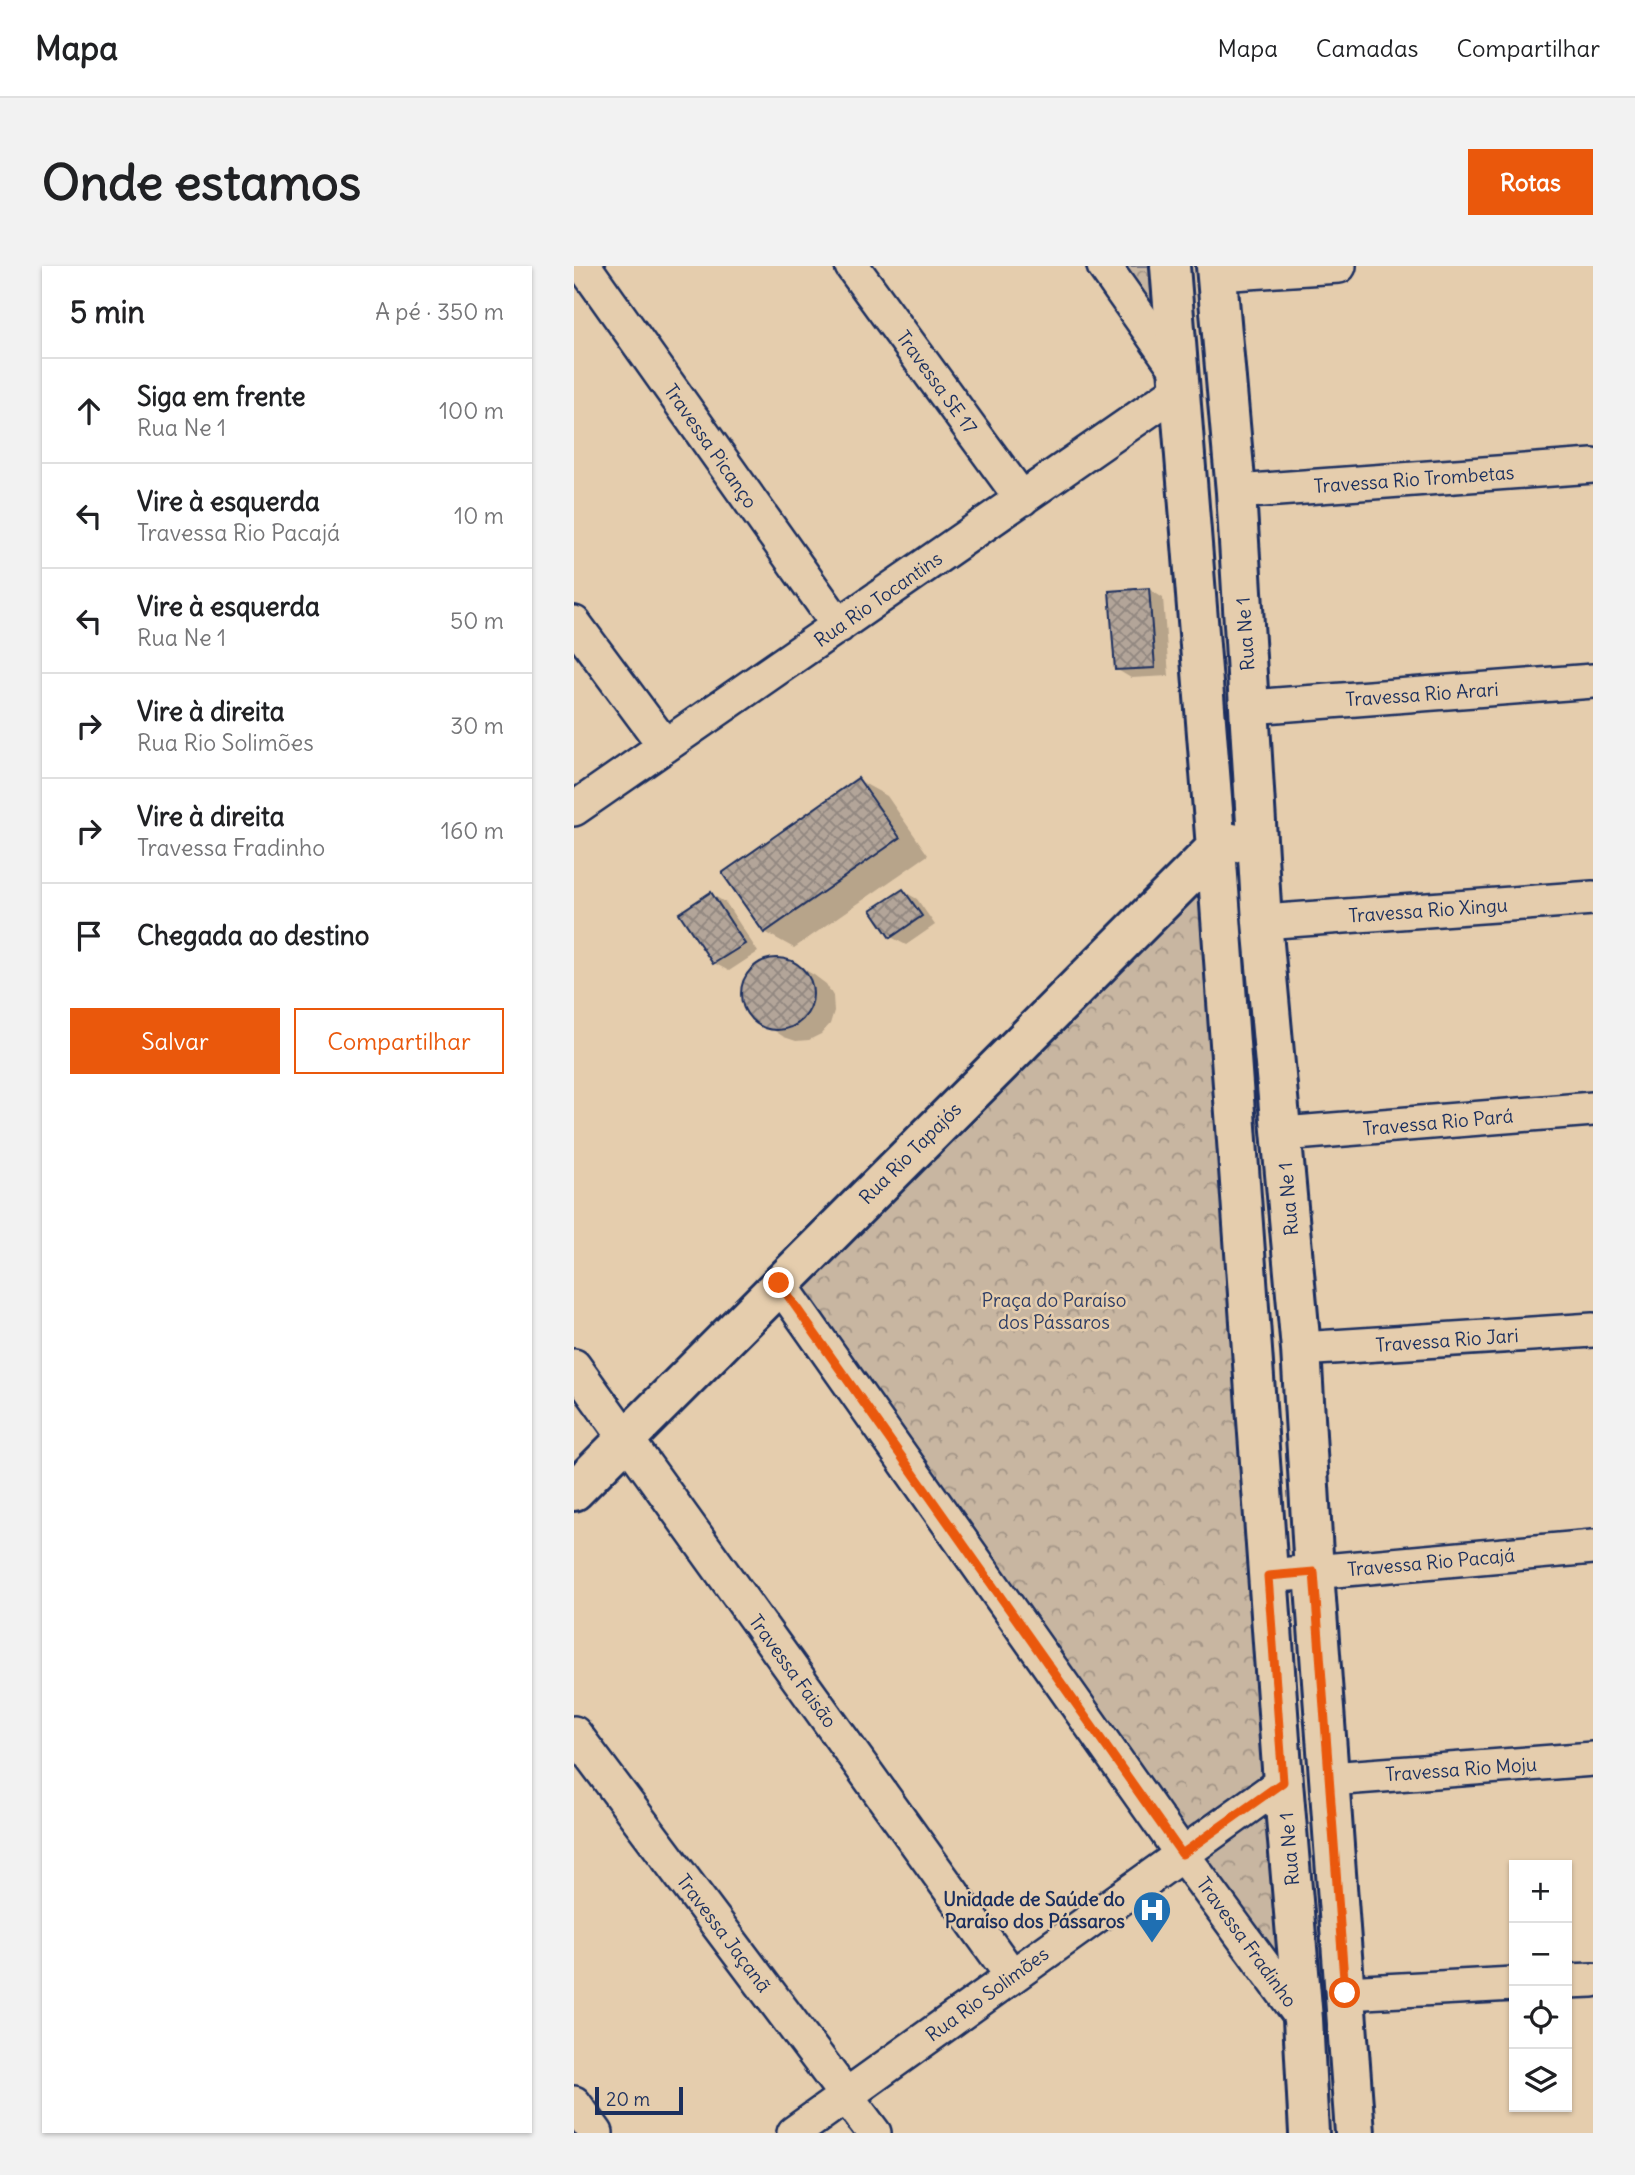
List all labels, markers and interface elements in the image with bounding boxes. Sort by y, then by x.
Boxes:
text: Mapa [35,27,118,69]
text: Mapa [1217,33,1278,63]
text: Camadas [1316,33,1419,63]
text: Compartilhar [1457,33,1600,63]
button: Rotas [1468,149,1593,215]
text: Onde estamos [42,152,361,213]
text: 5 min [70,293,145,331]
text: A pé · 350 m [375,297,504,326]
street label: Travessa SE 17 [891,325,983,439]
street label: Travessa Picanço [659,379,763,513]
text: Siga em frente [137,380,305,413]
icon: ahead [70,392,108,430]
text: 100 m [439,396,504,425]
text: Rua Ne 1 [137,413,226,442]
street label: Travessa Rio Trombetas [1313,460,1515,498]
text: Vire à esquerda [137,485,320,518]
icon: left [70,497,108,535]
text: 10 m [454,501,504,530]
text: Travessa Rio Pacajá [137,518,340,547]
street label: Rua Rio Tocantins [809,546,947,652]
text: Vire à esquerda [137,590,320,623]
street label: Rua Ne 1 [1230,596,1260,672]
icon: left [70,602,108,640]
text: 50 m [450,606,504,635]
text: Rua Ne 1 [137,623,226,652]
street label: Travessa Rio Arari [1345,677,1499,711]
text: Vire à direita [137,695,285,728]
icon: right [70,707,108,745]
text: 30 m [450,711,504,740]
text: Rua Rio Solimões [137,728,314,757]
text: Vire à direita [137,800,285,833]
icon: right [70,812,108,850]
text: 160 m [441,816,504,845]
text: Travessa Fradinho [137,833,325,862]
street label: Travessa Rio Xingu [1348,892,1508,928]
icon: arrive [70,917,108,955]
text: Chegada ao destino [137,919,369,952]
button: Salvar [70,1008,280,1074]
button: Compartilhar [294,1008,504,1074]
street label: Rua Rio Tapajós [854,1097,966,1209]
street label: Travessa Rio Pará [1362,1103,1514,1141]
street label: Rua Ne 1 [1273,1161,1303,1237]
route end [763,1267,794,1298]
park label: Praça do Paraíso dos Pássaros [982,1288,1126,1334]
street label: Travessa Rio Jari [1375,1323,1519,1357]
street label: Travessa Rio Pacajá [1346,1543,1516,1581]
street label: Travessa Faisão [744,1610,842,1732]
street label: Travessa Rio Moju [1384,1752,1538,1786]
street label: Rua Ne 1 [1274,1811,1304,1887]
map controls [1509,1860,1572,2112]
button: + [1509,1860,1572,1923]
street label: Travessa Jaçanã [672,1869,776,1997]
street label: Travessa Fradinho [1192,1872,1302,2012]
place label: Unidade de Saúde do Paraíso dos Pássaros [943,1887,1125,1933]
hospital icon: Unidade de Saúde do Paraíso dos Pássaros [1131,1889,1173,1944]
button: − [1509,1923,1572,1986]
street label: Rua Rio Solimões [921,1941,1053,2047]
route start [1329,1977,1360,2008]
button: locate [1509,1986,1572,2049]
button: layers [1509,2049,1572,2112]
scale bar [595,2084,682,2116]
text: 20 m [606,2087,650,2111]

